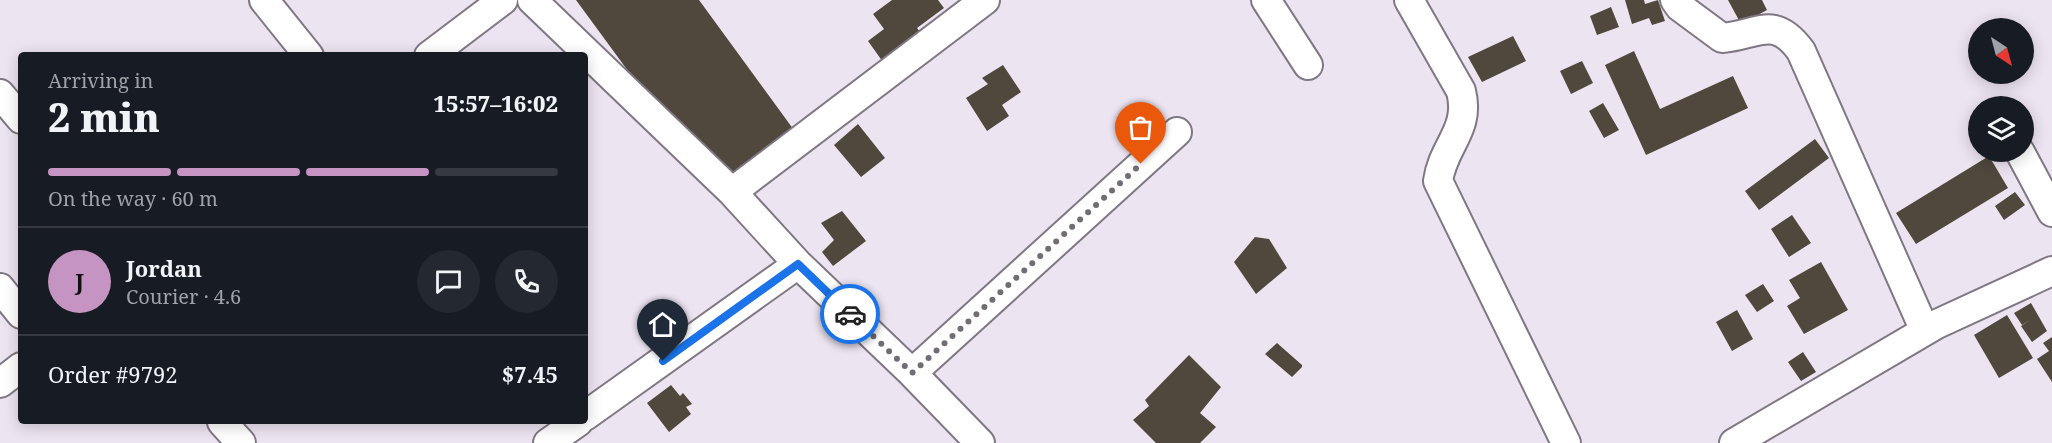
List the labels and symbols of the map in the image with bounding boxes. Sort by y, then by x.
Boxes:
north arrow [1968,18,2034,84]
pin [1115,102,1166,164]
courier [820,284,880,344]
pin [637,299,688,361]

